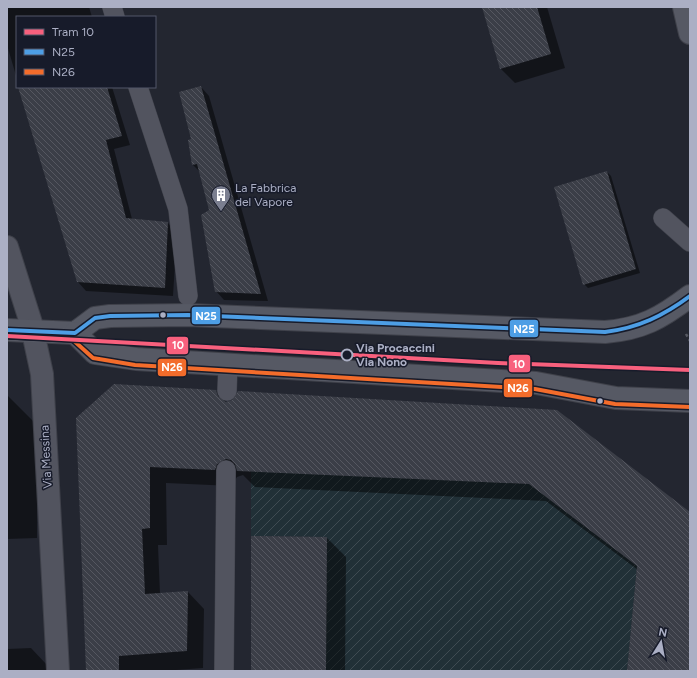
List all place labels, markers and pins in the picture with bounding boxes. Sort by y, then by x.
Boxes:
place label: La Fabbrica del Vapore [235,181,296,209]
building icon: La Fabbrica del Vapore [210,184,232,212]
unlabelled marker [158,310,168,320]
place label: Via Procaccini Via Nono [356,341,435,369]
marker: Via Procaccini Via Nono [340,348,354,362]
unlabelled marker [595,396,605,406]

